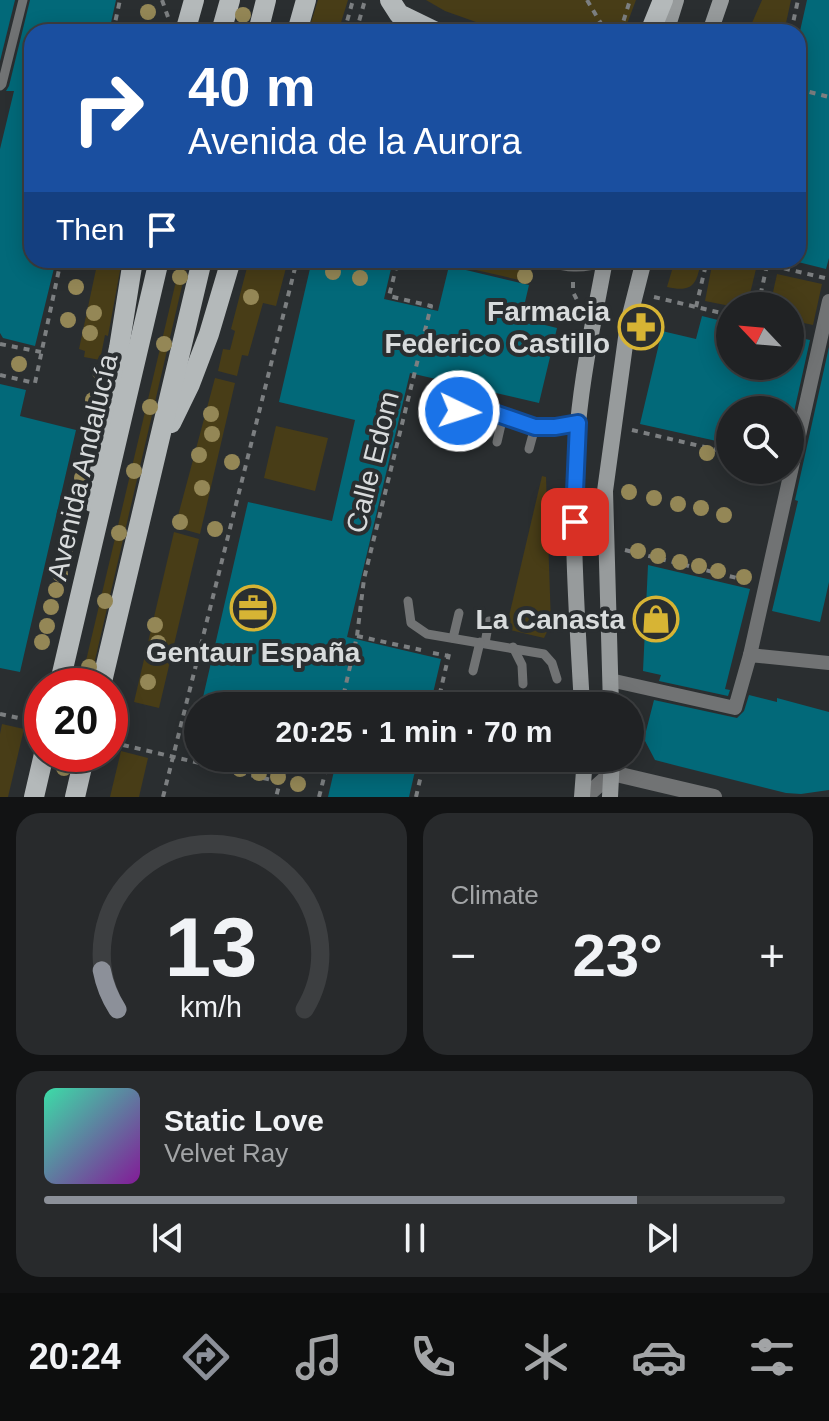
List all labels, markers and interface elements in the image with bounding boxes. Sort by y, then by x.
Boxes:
text: 40 m [188,55,316,118]
icon: right [56,56,160,160]
text: Avenida de la Aurora [188,121,522,162]
icon: arrive [140,208,184,252]
text: Then [56,213,124,246]
north arrow [716,292,804,380]
map controls [716,292,804,484]
place label: Farmacia Federico Castillo [384,296,610,359]
pharmacy icon: Farmacia Federico Castillo [617,303,665,351]
street label: Avenida Andalucía [41,350,124,583]
position arrow [417,369,501,453]
street label: Calle Edom [340,388,405,536]
button: search [716,396,804,484]
pin [541,488,609,556]
icon: arrive [553,500,597,544]
office icon: Gentaur España [229,584,277,632]
shop icon: La Canasta [632,595,680,643]
place label: La Canasta [476,604,625,635]
place label: Gentaur España [146,637,361,668]
speed limit sign: 20 [24,668,128,772]
text: 20:25 · 1 min · 70 m [276,715,552,748]
text: Climate [451,880,539,910]
text: 13 [165,901,258,994]
text: 23° [572,922,663,989]
text: − [451,931,476,980]
text: + [759,931,785,980]
text: km/h [180,991,242,1023]
text: Static Love [164,1104,324,1137]
text: Velvet Ray [164,1138,288,1168]
icon: previous [146,1216,190,1260]
icon: pause [393,1216,437,1260]
icon: next [640,1216,684,1260]
icon: directions [178,1329,234,1385]
icon: music [291,1329,347,1385]
icon: phone [405,1329,461,1385]
icon: climate [518,1329,574,1385]
icon: car [631,1329,687,1385]
icon: filters [744,1329,800,1385]
text: 20:24 [29,1336,121,1377]

